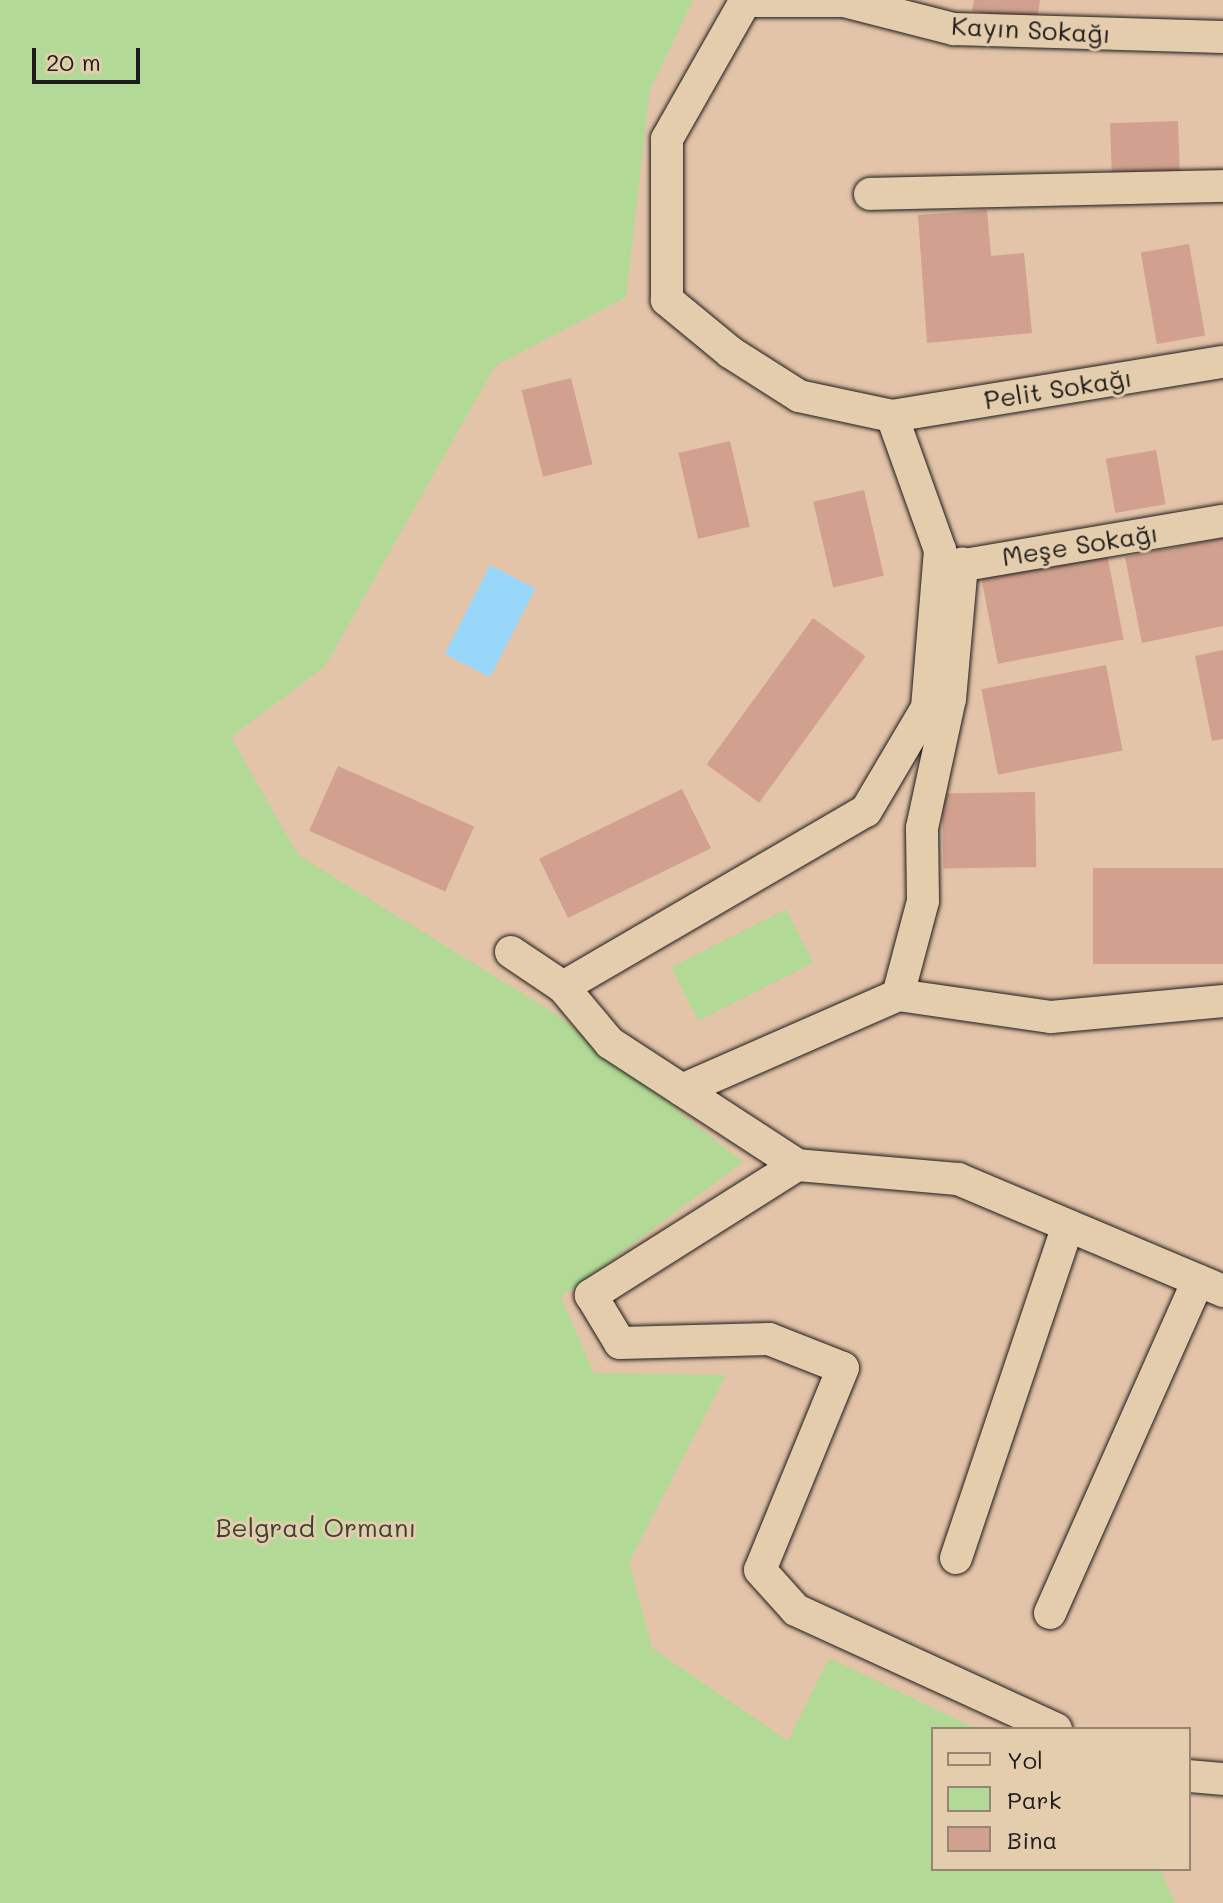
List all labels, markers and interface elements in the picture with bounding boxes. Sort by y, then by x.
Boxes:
street label: Kayın Sokağı [950,10,1112,50]
scale bar [36,32,144,82]
text: 20 m [46,46,101,77]
street label: Pelit Sokağı [982,362,1134,416]
street label: Meşe Sokağı [1000,517,1160,573]
park label: Belgrad Ormanı [215,1512,417,1544]
legend [931,1727,1191,1871]
text: Yol [1007,1744,1043,1775]
text: Park [1007,1784,1061,1815]
text: Bina [1007,1824,1058,1855]

